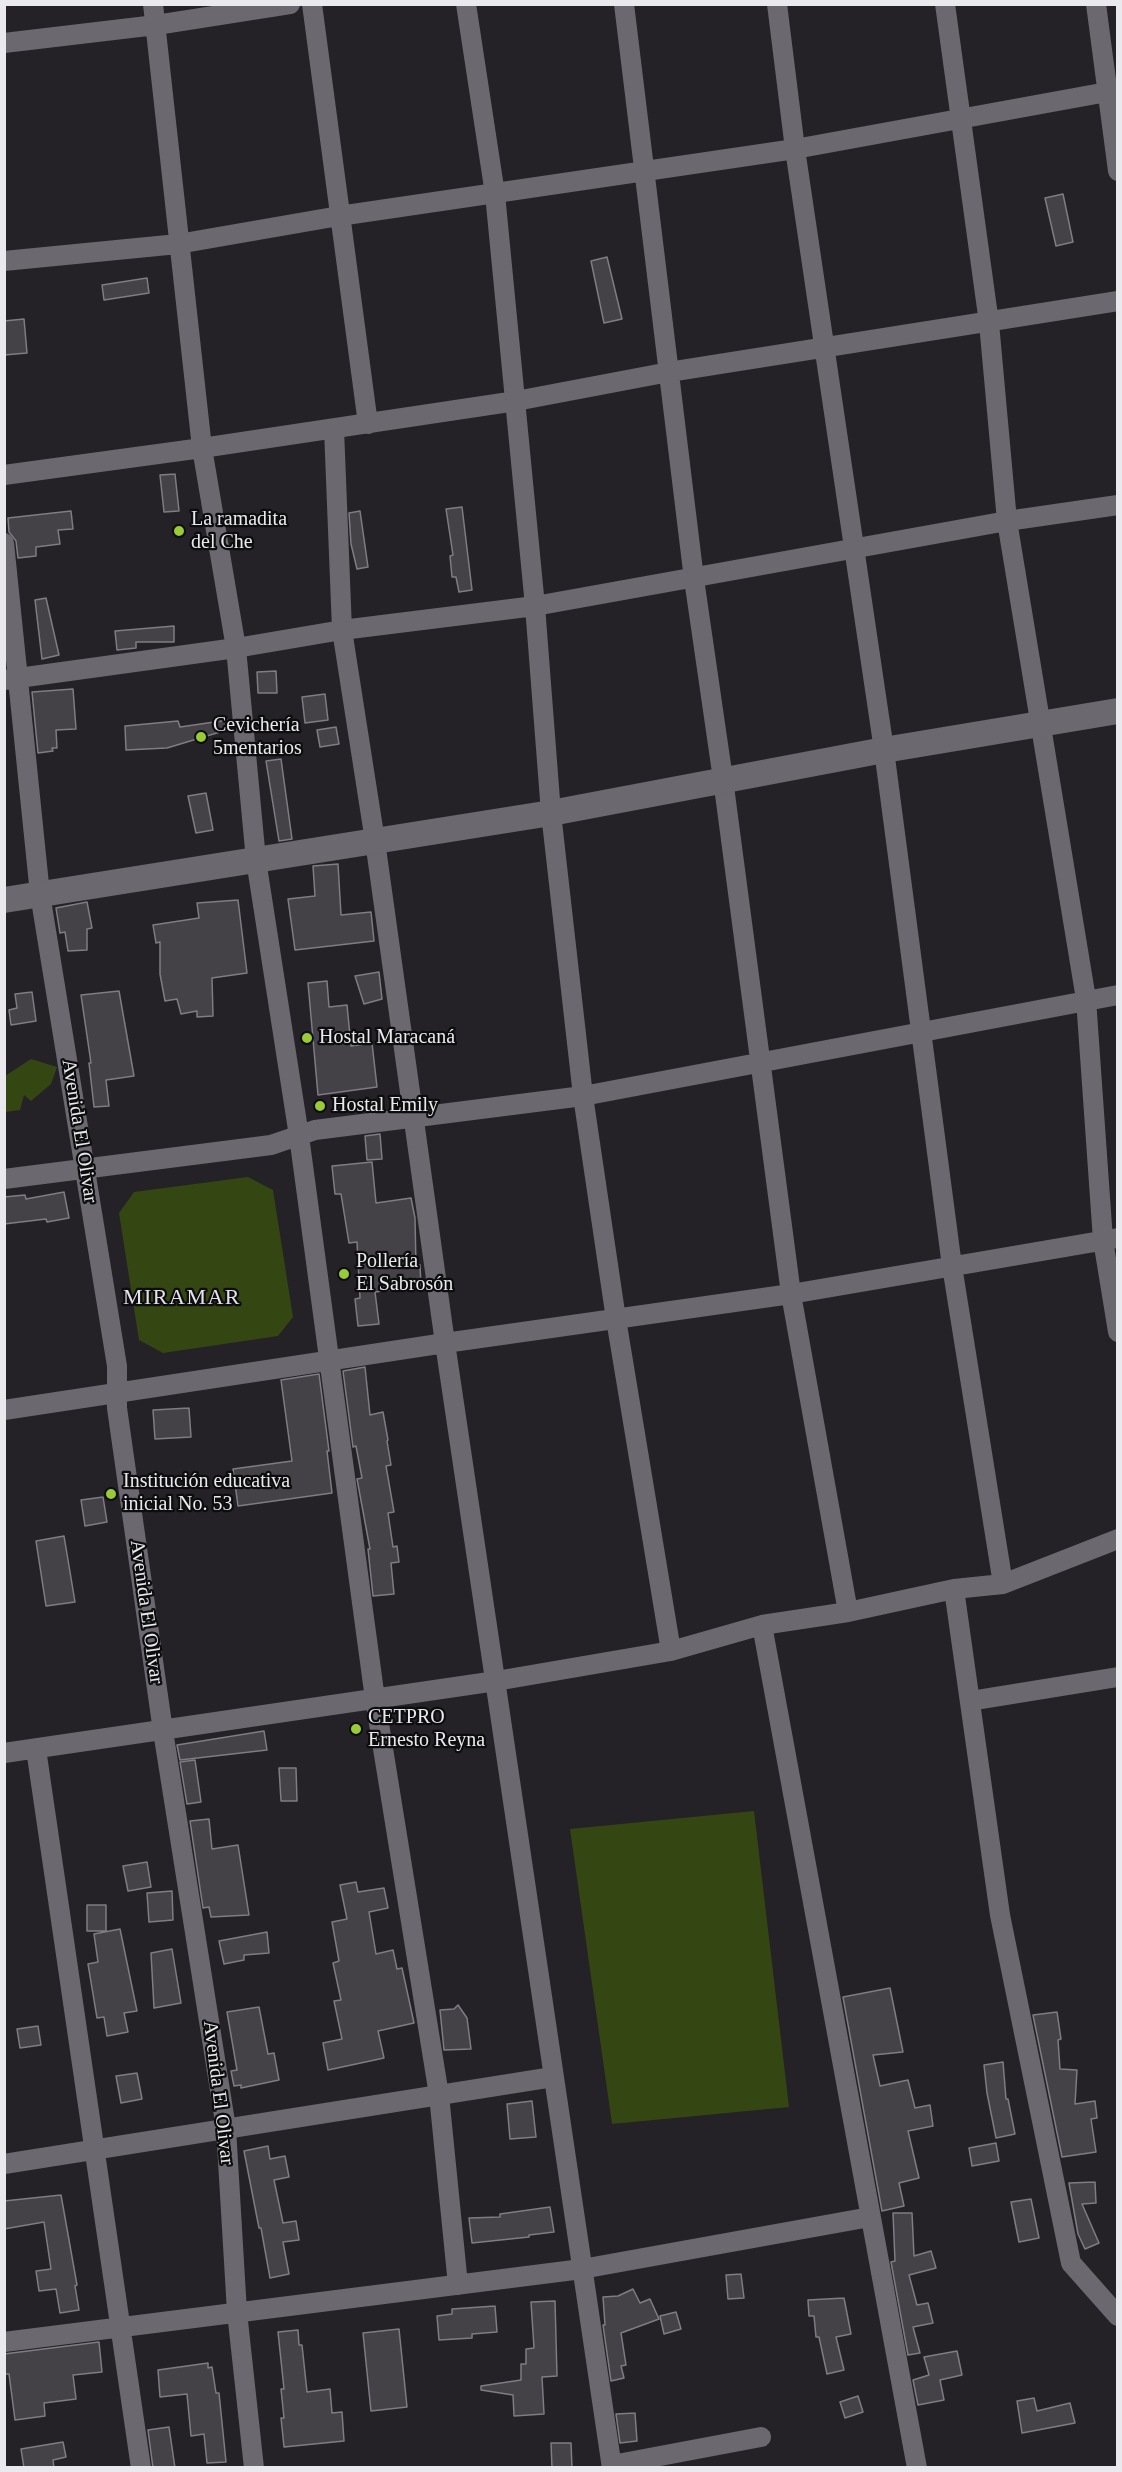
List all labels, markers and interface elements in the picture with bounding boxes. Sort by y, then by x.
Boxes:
place label: La ramadita del Che [191,508,287,555]
marker: La ramadita del Che [172,524,186,538]
place label: Cevichería 5mentarios [213,714,302,761]
marker: Cevichería 5mentarios [194,730,208,744]
place label: Hostal Maracaná [319,1026,455,1050]
marker: Hostal Maracaná [300,1031,314,1045]
street label: Avenida El Olivar [56,1057,102,1205]
place label: Hostal Emily [332,1094,438,1118]
marker: Hostal Emily [313,1099,327,1113]
place label: Pollería El Sabrosón [356,1250,453,1297]
marker: Pollería El Sabrosón [337,1267,351,1281]
district label: MIRAMAR [123,1285,241,1311]
place label: Institución educativa inicial No. 53 [123,1470,290,1517]
marker: Institución educativa inicial No. 53 [104,1487,118,1501]
street label: Avenida El Olivar [124,1538,168,1686]
place label: CETPRO Ernesto Reyna [368,1706,485,1753]
marker: CETPRO Ernesto Reyna [349,1722,363,1736]
street label: Avenida El Olivar [197,2020,239,2166]

